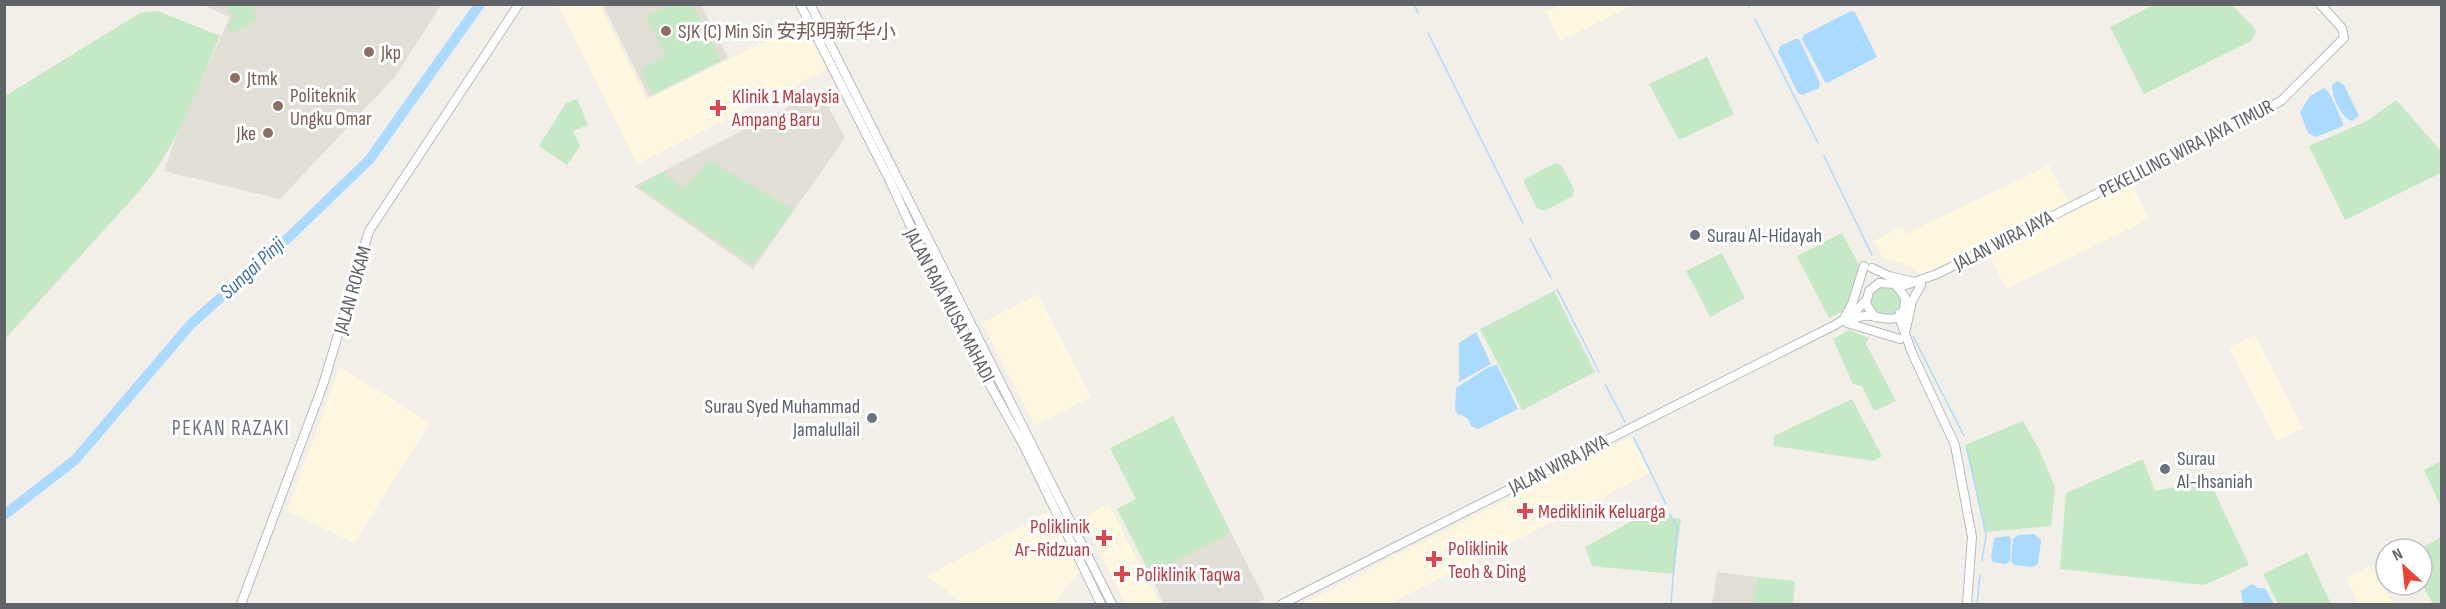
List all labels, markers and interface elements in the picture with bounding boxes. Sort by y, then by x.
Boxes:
place label: SJK (C) Min Sin 安邦明新华小 [678,20,896,44]
marker: SJK (C) Min Sin 安邦明新华小 [659,24,673,38]
place label: Jkp [380,41,401,65]
marker: Jkp [362,45,376,59]
place label: Jtmk [246,67,278,91]
marker: Jtmk [228,71,242,85]
place label: Politeknik Ungku Omar [290,84,372,131]
place label: Klinik 1 Malaysia Ampang Baru [731,85,839,132]
street label: PEKELILING WIRA JAYA TIMUR [2095,95,2278,203]
marker: Politeknik Ungku Omar [271,99,285,113]
marker: Klinik 1 Malaysia Ampang Baru [709,99,727,117]
place label: Jke [236,122,256,146]
marker: Jke [261,126,275,140]
street label: JALAN WIRA JAYA [1949,206,2057,277]
street label: JALAN RAJA MUSA MAHADI [898,223,1000,387]
place label: Surau Al-Hidayah [1707,224,1822,248]
marker: Surau Al-Hidayah [1688,228,1702,242]
water label: Sungai Pinji [215,231,291,304]
street label: JALAN ROKAM [329,243,377,338]
place label: Surau Syed Muhammad Jamalullail [705,395,860,442]
marker: Surau Syed Muhammad Jamalullail [865,411,879,425]
district label: PEKAN RAZAKI [172,416,290,441]
street label: JALAN WIRA JAYA [1504,430,1612,501]
place label: Surau Al-Ihsaniah [2176,447,2253,494]
marker: Surau Al-Ihsaniah [2158,462,2172,476]
place label: Mediklinik Keluarga [1538,500,1666,524]
marker: Mediklinik Keluarga [1516,502,1534,520]
place label: Poliklinik Ar-Ridzuan [1014,515,1090,562]
marker: Poliklinik Ar-Ridzuan [1095,529,1113,547]
place label: Poliklinik Teoh & Ding [1448,537,1526,584]
north arrow [2374,537,2434,597]
text: N [2390,545,2406,565]
marker: Poliklinik Teoh & Ding [1425,550,1443,568]
place label: Poliklinik Taqwa [1136,563,1241,587]
marker: Poliklinik Taqwa [1113,565,1131,583]

